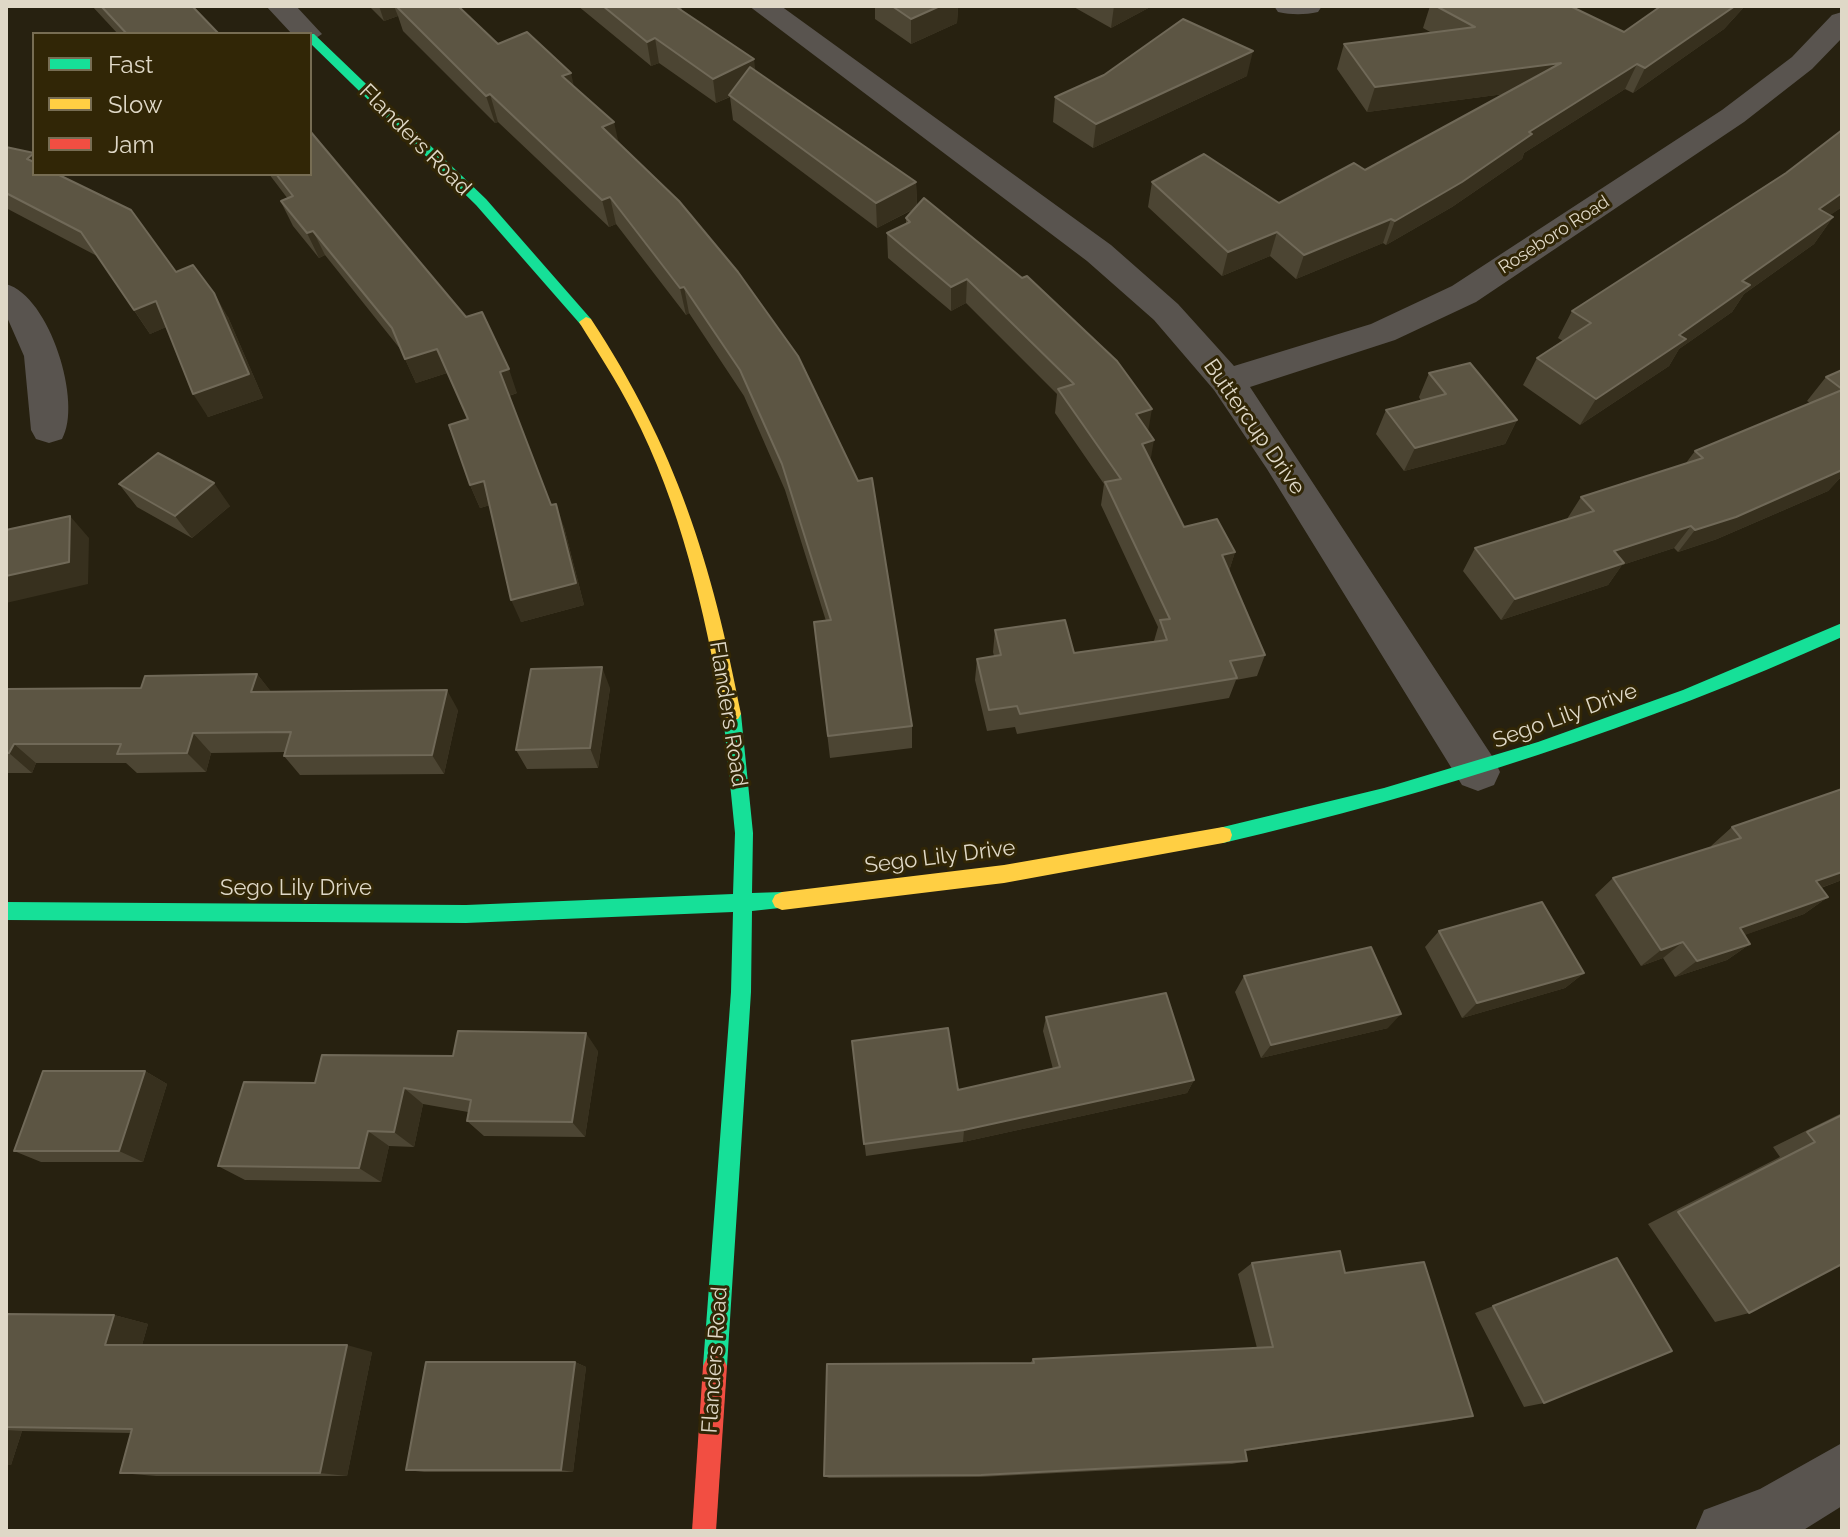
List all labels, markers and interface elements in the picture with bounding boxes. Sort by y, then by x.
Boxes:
legend [32,32,312,176]
text: Fast [108,50,153,79]
street label: Flanders Road [354,79,476,201]
text: Slow [108,90,162,119]
text: Jam [108,130,154,159]
street label: Roseboro Road [1495,191,1613,279]
street label: Buttercup Drive [1197,354,1311,500]
street label: Flanders Road [703,639,753,789]
street label: Sego Lily Drive [1489,678,1641,754]
street label: Sego Lily Drive [863,835,1017,879]
street label: Sego Lily Drive [220,875,372,901]
street label: Flanders Road [697,1286,733,1434]

